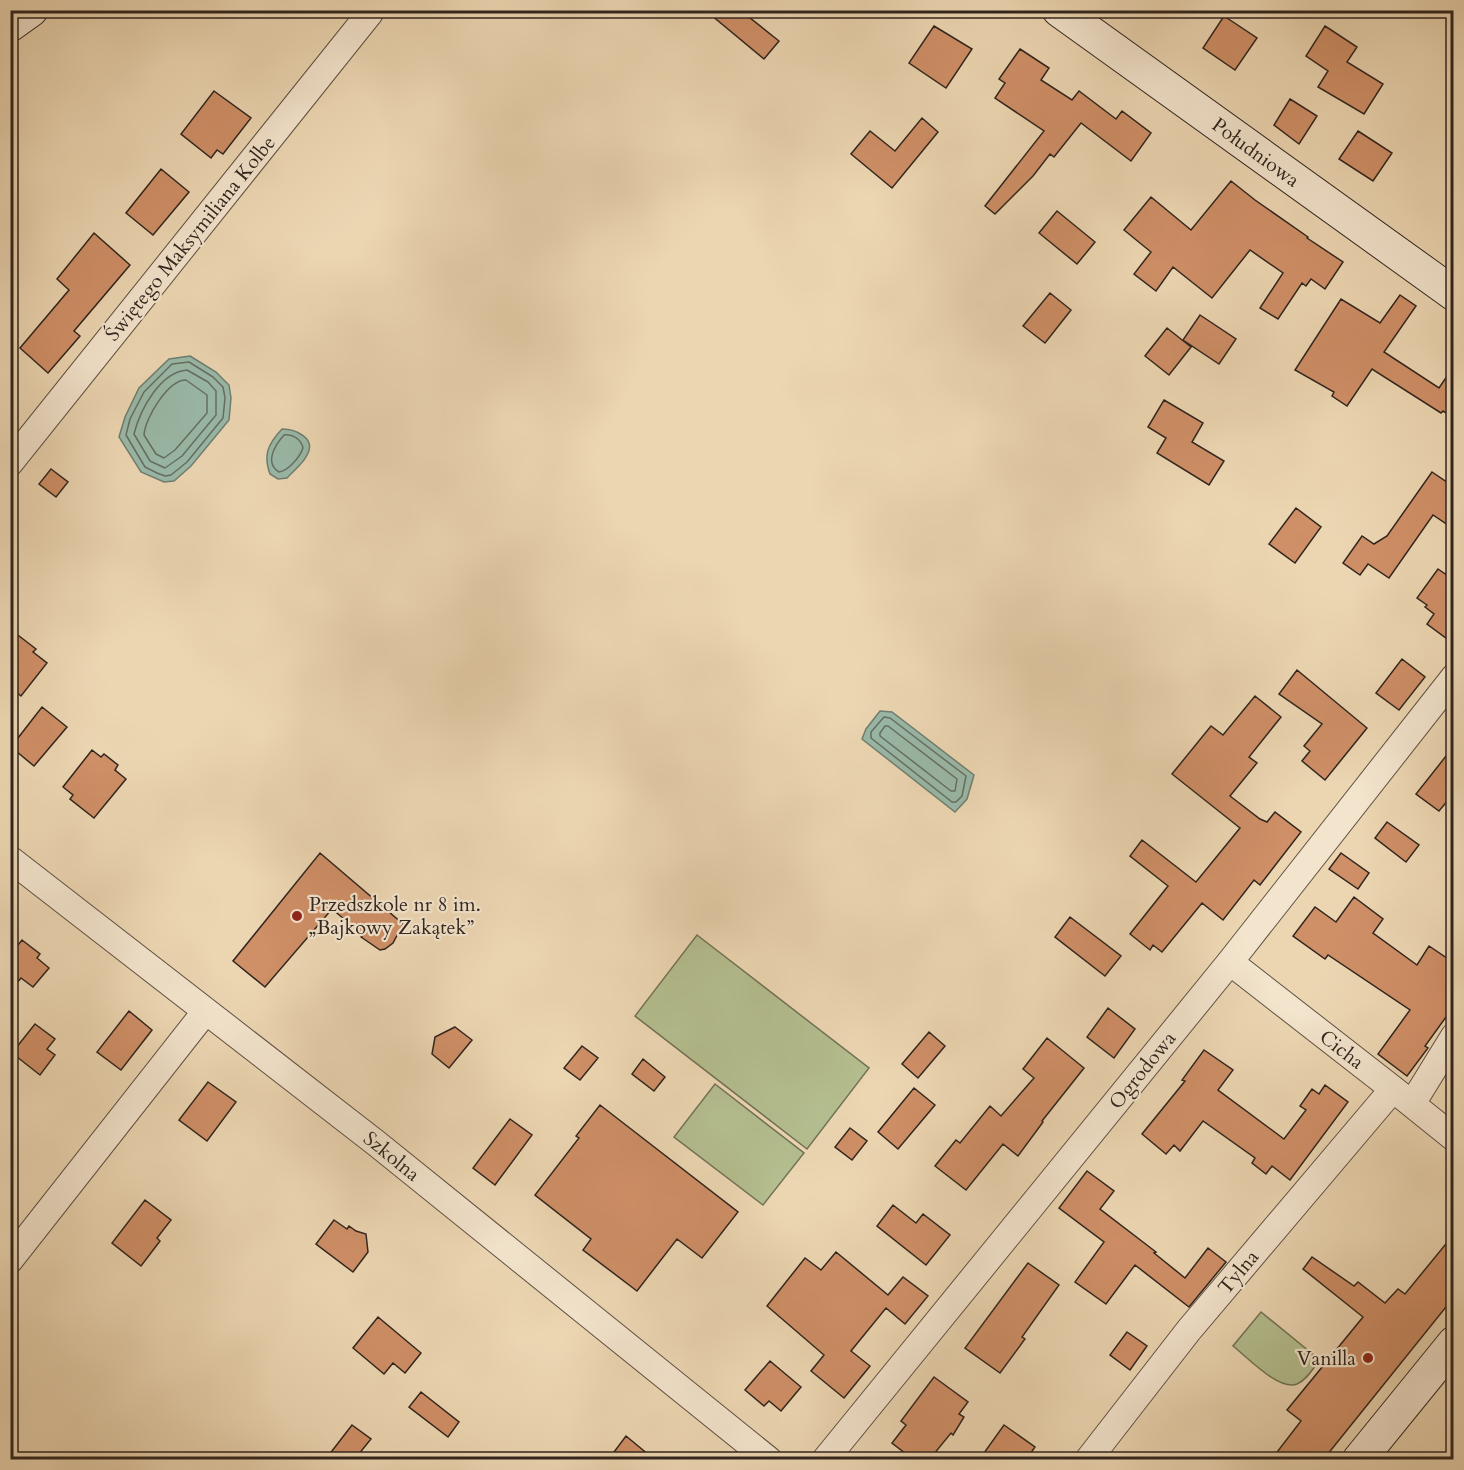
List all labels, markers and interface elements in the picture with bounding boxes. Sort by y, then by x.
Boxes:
street label: Południowa [1206,111,1305,194]
street label: Świętego Maksymiliana Kolbe [99,130,282,347]
place label: Przedszkole nr 8 im. „Bajkowy Zakątek” [309,891,481,941]
marker: Przedszkole nr 8 im. „Bajkowy Zakątek” [290,909,304,923]
street label: Cicha [1314,1023,1370,1076]
street label: Ogrodowa [1103,1026,1182,1115]
street label: Szkolna [358,1125,426,1188]
street label: Tylna [1212,1244,1265,1300]
place label: Vanilla [1297,1345,1356,1372]
marker: Vanilla [1361,1351,1375,1365]

